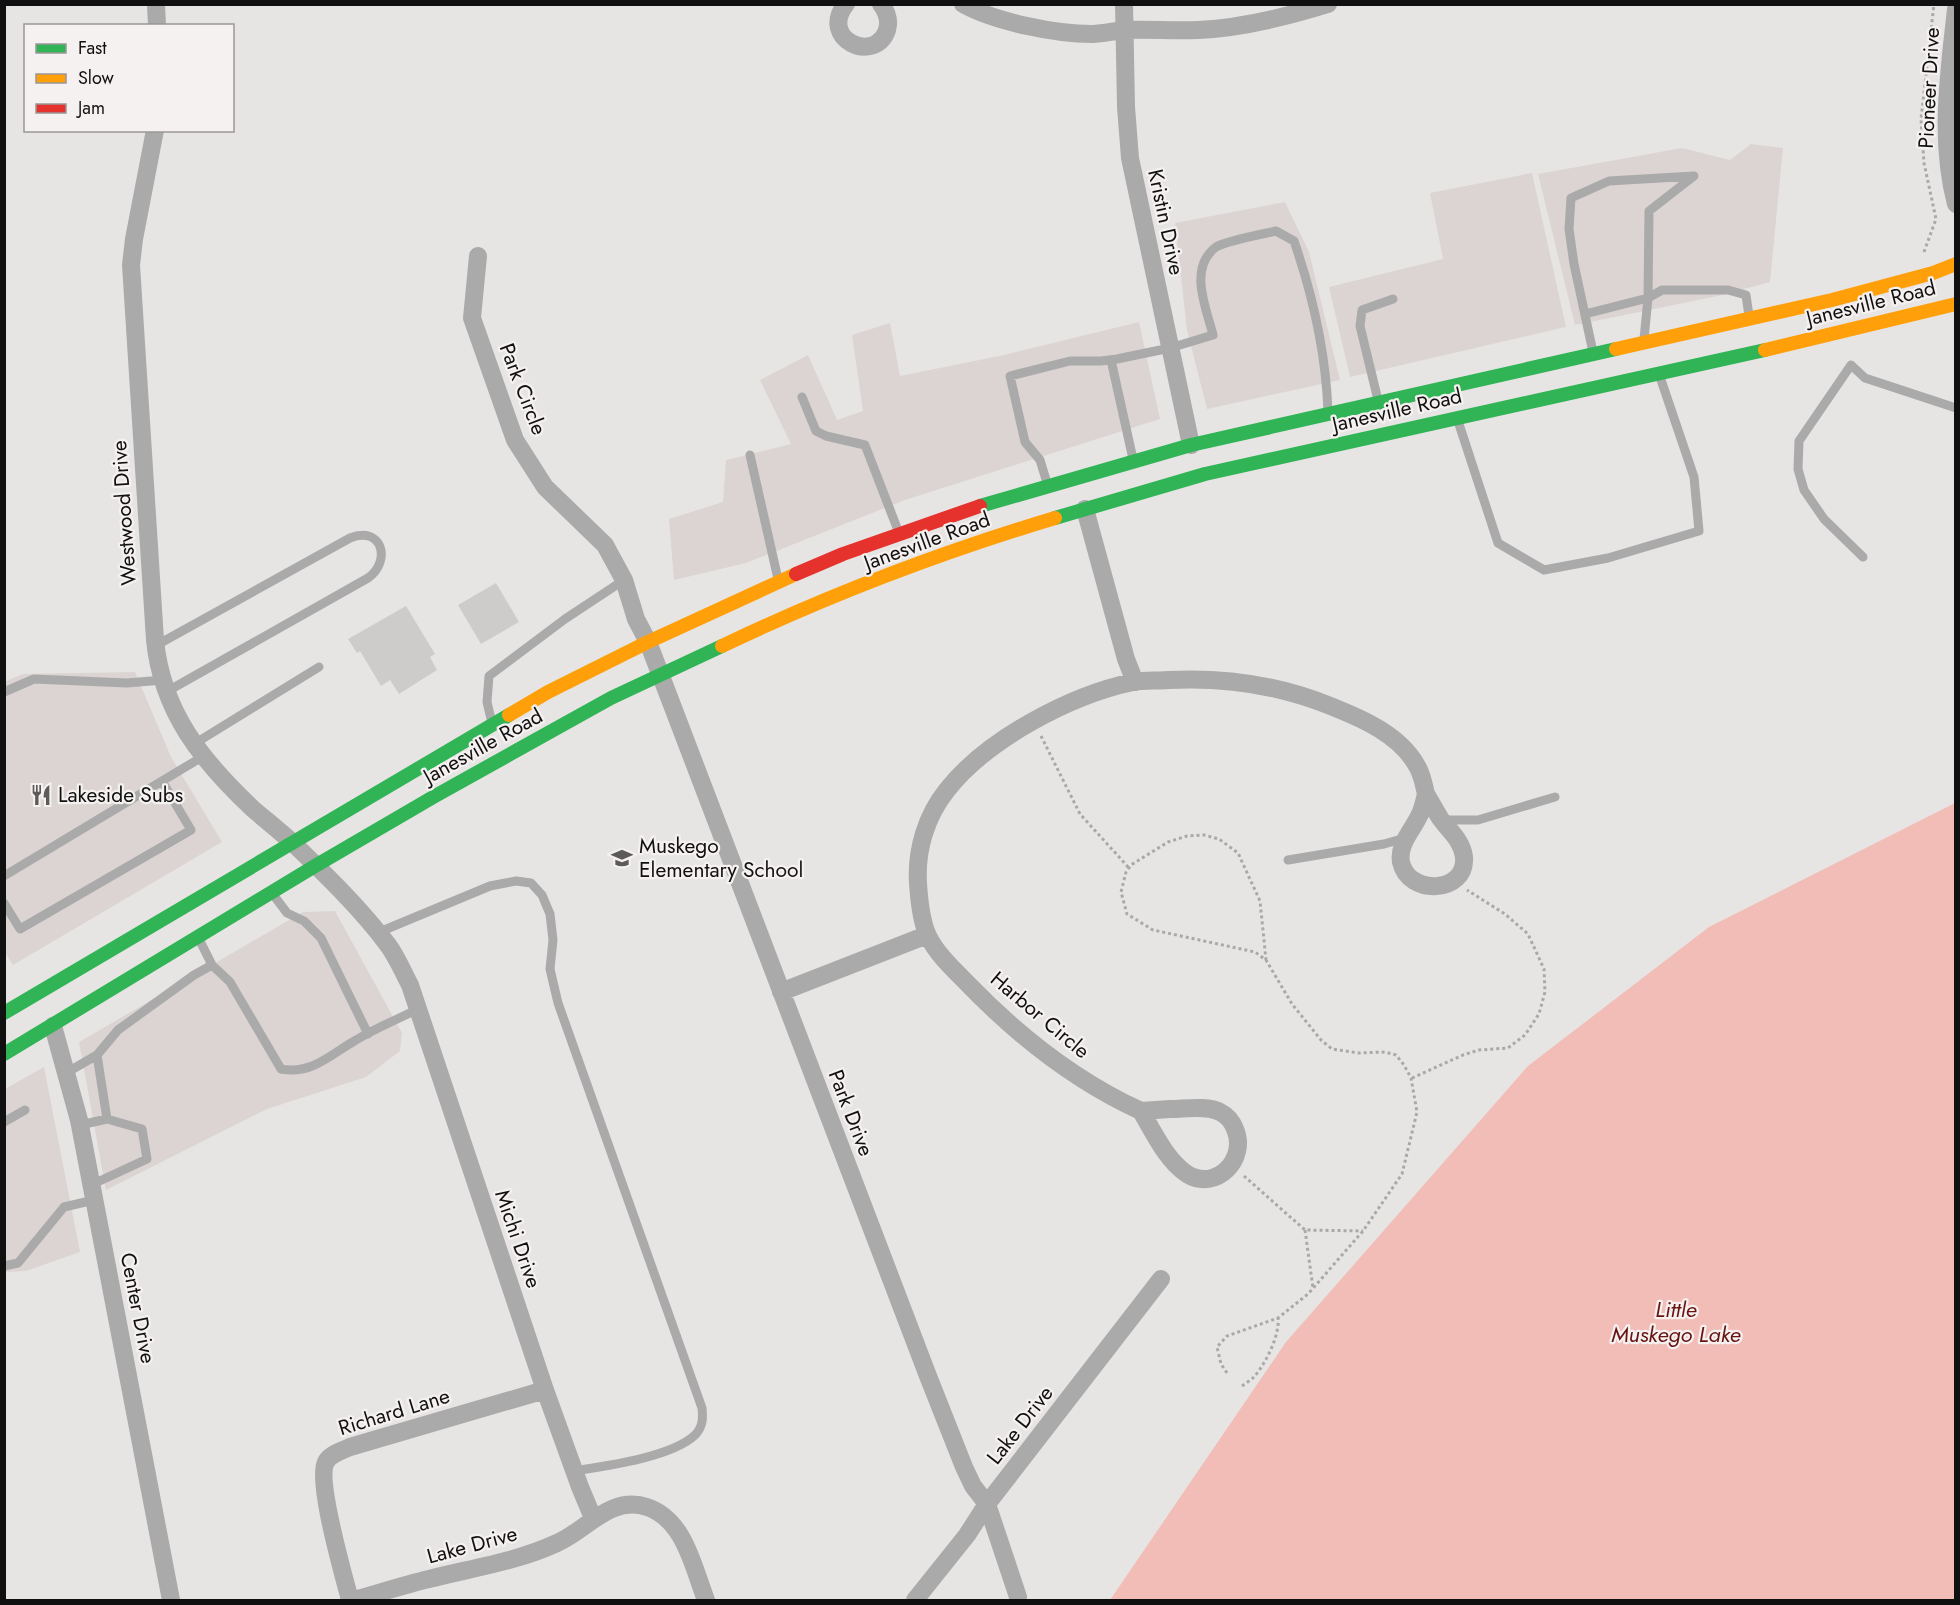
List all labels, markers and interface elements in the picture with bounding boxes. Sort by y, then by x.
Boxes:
legend [24,24,234,132]
street label: Pioneer Drive [1911,26,1947,149]
text: Fast [78,35,107,61]
text: Slow [78,65,115,91]
text: Jam [76,95,105,121]
street label: Kristin Drive [1140,166,1192,278]
street label: Janesville Road [1800,272,1939,334]
street label: Park Circle [492,339,554,439]
street label: Janesville Road [1326,381,1465,440]
street label: Westwood Drive [104,439,144,587]
street label: Janesville Road [857,504,994,579]
street label: Janesville Road [415,701,548,793]
place label: Lakeside Subs [58,780,183,810]
restaurant icon: Lakeside Subs [29,783,53,807]
place label: Muskego Elementary School [639,831,803,885]
school or university icon: Muskego Elementary School [610,846,634,870]
street label: Harbor Circle [984,964,1096,1066]
street label: Park Drive [821,1065,881,1161]
street label: Michi Drive [487,1186,549,1292]
street label: Center Drive [113,1250,163,1366]
water label: Little Muskego Lake [1611,1293,1741,1350]
street label: Lake Drive [980,1379,1060,1471]
street label: Richard Lane [335,1381,454,1443]
street label: Lake Drive [424,1519,521,1571]

